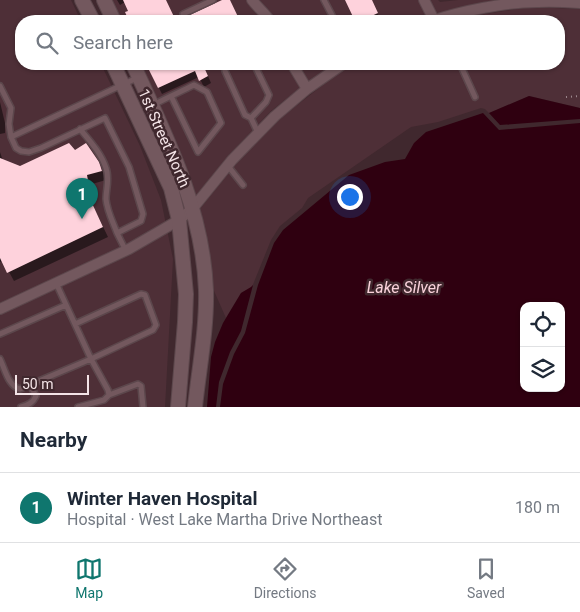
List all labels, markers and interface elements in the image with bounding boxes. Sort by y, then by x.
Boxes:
search box [15,15,565,70]
icon: search [33,29,61,57]
text: Search here [73,31,173,54]
street label: 1st Street North [134,86,194,190]
pin: 1 [66,178,98,219]
your location [337,184,363,210]
water label: Lake Silver [367,278,442,297]
map controls [520,302,565,392]
button: locate [520,302,565,347]
button: layers [520,347,565,392]
scale bar [15,372,89,395]
text: 50 m [22,376,54,392]
text: Nearby [20,428,87,452]
text: Winter Haven Hospital [67,487,258,510]
text: 1 [31,498,41,517]
text: 180 m [515,498,560,517]
text: Hospital · West Lake Martha Drive Northeast [67,510,382,529]
tab: Map [75,555,103,601]
tab: Directions [254,555,317,601]
tab: Saved [467,555,505,601]

